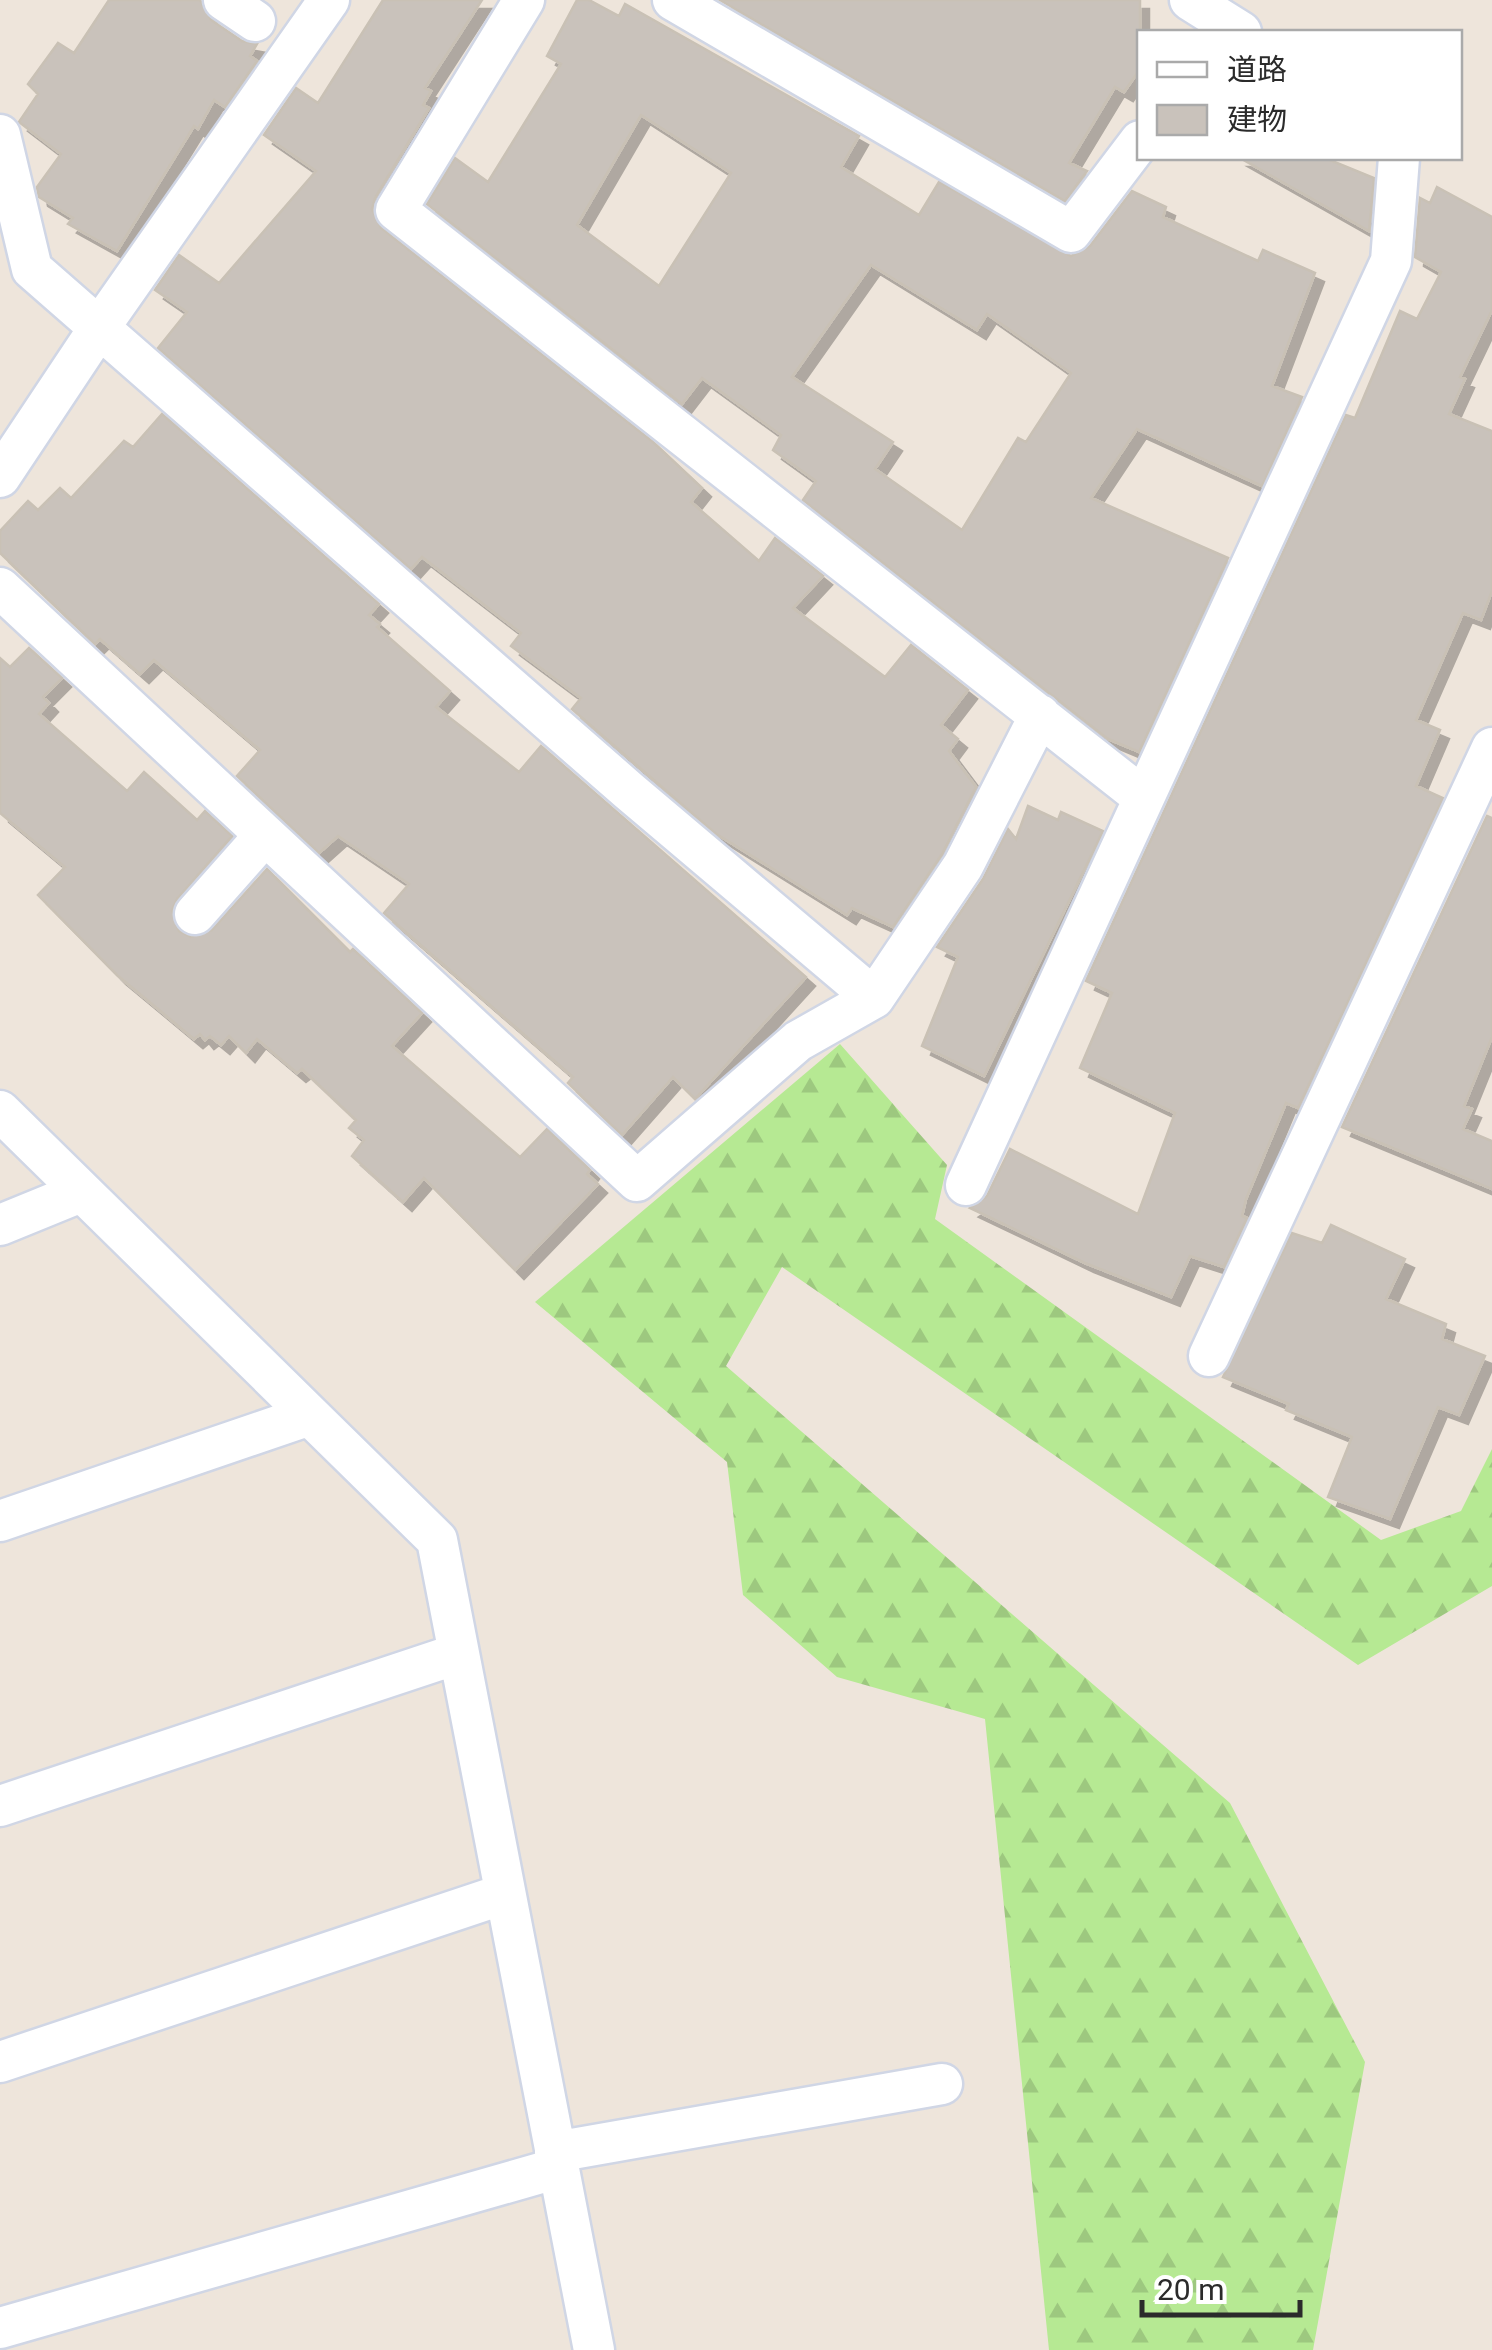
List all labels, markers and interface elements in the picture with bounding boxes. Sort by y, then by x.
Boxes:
legend [1137,30,1462,160]
text: 道路 [1227,52,1287,87]
text: 建物 [1227,102,1287,137]
scale bar [1142,2255,1300,2317]
text: 20 m [1157,2272,1224,2307]

